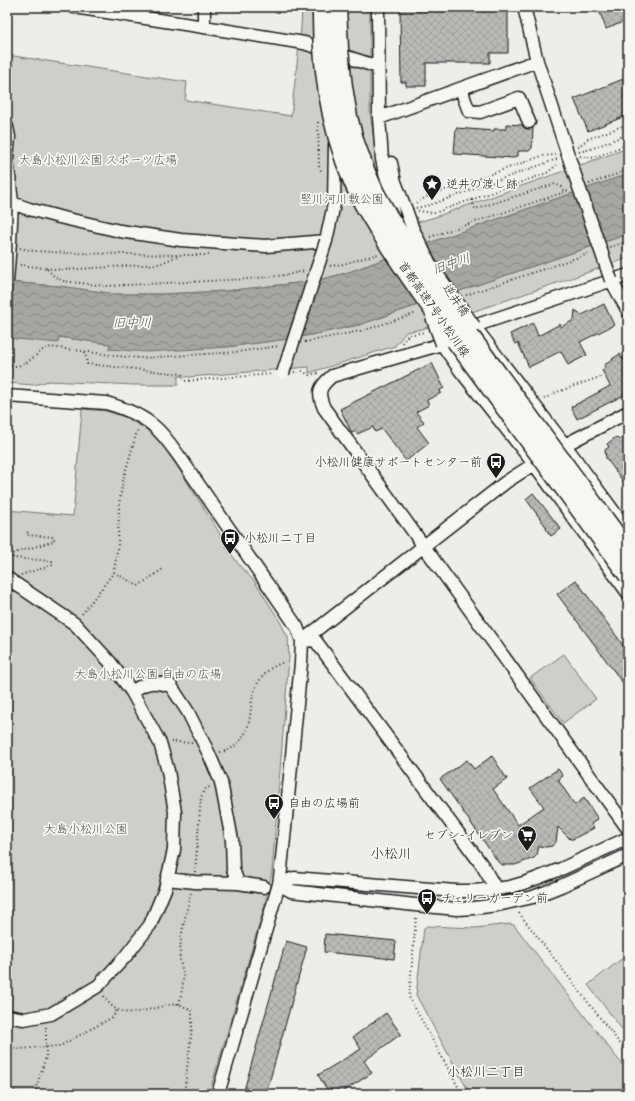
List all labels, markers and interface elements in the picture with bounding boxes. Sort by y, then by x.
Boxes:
park label: 大島小松川公園 スポーツ広場 [19,152,177,167]
place icon: 逆井の渡し跡 [421,173,443,201]
place label: 逆井の渡し跡 [446,176,518,191]
park label: 竪川河川敷公園 [300,191,384,206]
water label: 旧中川 [430,249,472,278]
street label: 首都高速7号小松川線 [396,258,473,360]
street label: 逆井橋 [440,281,473,319]
water label: 旧中川 [112,314,152,331]
bus stop icon: 小松川健康サポートセンター前 [485,451,507,479]
place label: 小松川健康サポートセンター前 [314,454,482,469]
bus stop icon: 小松川二丁目 [219,527,241,555]
place label: 小松川二丁目 [244,530,316,545]
park label: 大島小松川公園 自由の広場 [75,666,221,681]
bus stop icon: 自由の広場前 [263,792,285,820]
place label: 自由の広場前 [288,795,360,810]
park label: 大島小松川公園 [44,821,128,836]
supermarket icon: セブン-イレブン [516,824,538,852]
place label: セブン-イレブン [424,827,513,842]
district label: 小松川 [370,844,412,862]
bus stop icon: チェリーガーデン前 [416,887,438,915]
place label: チェリーガーデン前 [441,890,548,905]
district label: 小松川二丁目 [447,1063,525,1080]

